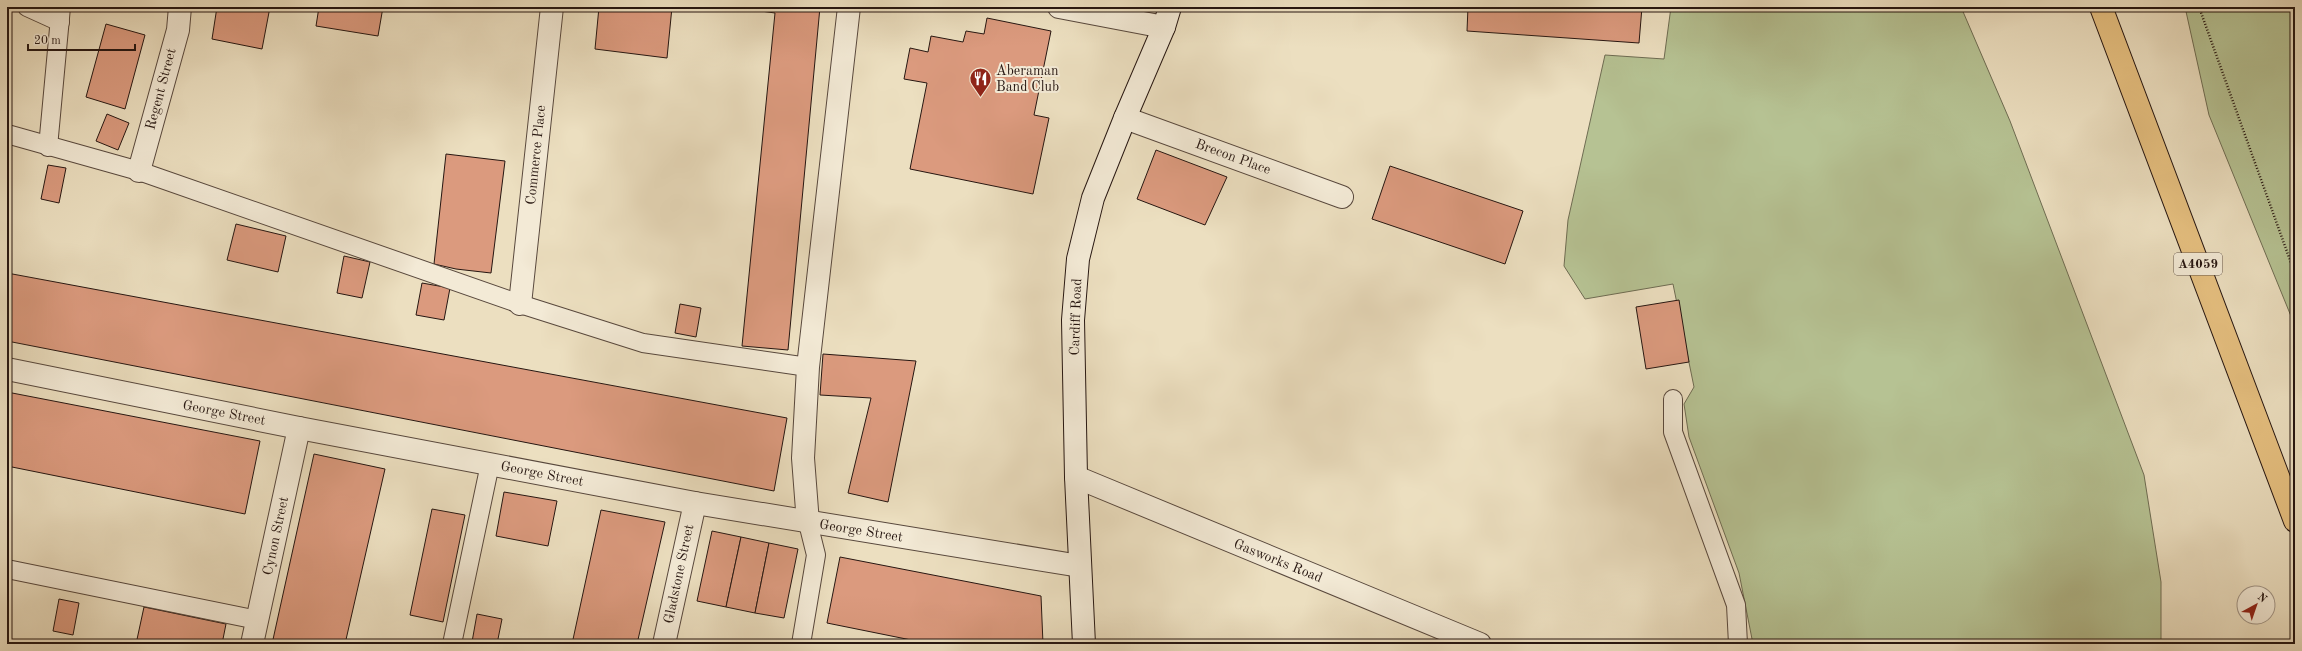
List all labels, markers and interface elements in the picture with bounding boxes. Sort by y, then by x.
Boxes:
scale bar [28,26,135,52]
text: 20 m [34,35,61,47]
street label: Regent Street [143,47,179,131]
place label: Aberaman Band Club [996,64,1059,94]
restaurant icon: Aberaman Band Club [968,66,994,99]
street label: Commerce Place [524,105,548,205]
street label: Brecon Place [1193,137,1273,177]
road number: A4059 [2174,253,2222,275]
street label: Cardiff Road [1068,278,1084,356]
street label: George Street [181,398,267,428]
street label: George Street [499,459,585,489]
street label: Cynon Street [261,495,291,577]
street label: George Street [818,517,904,545]
street label: Gladstone Street [662,523,696,625]
street label: Gasworks Road [1232,537,1324,585]
north arrow [2236,585,2276,625]
text: N [2255,592,2269,606]

